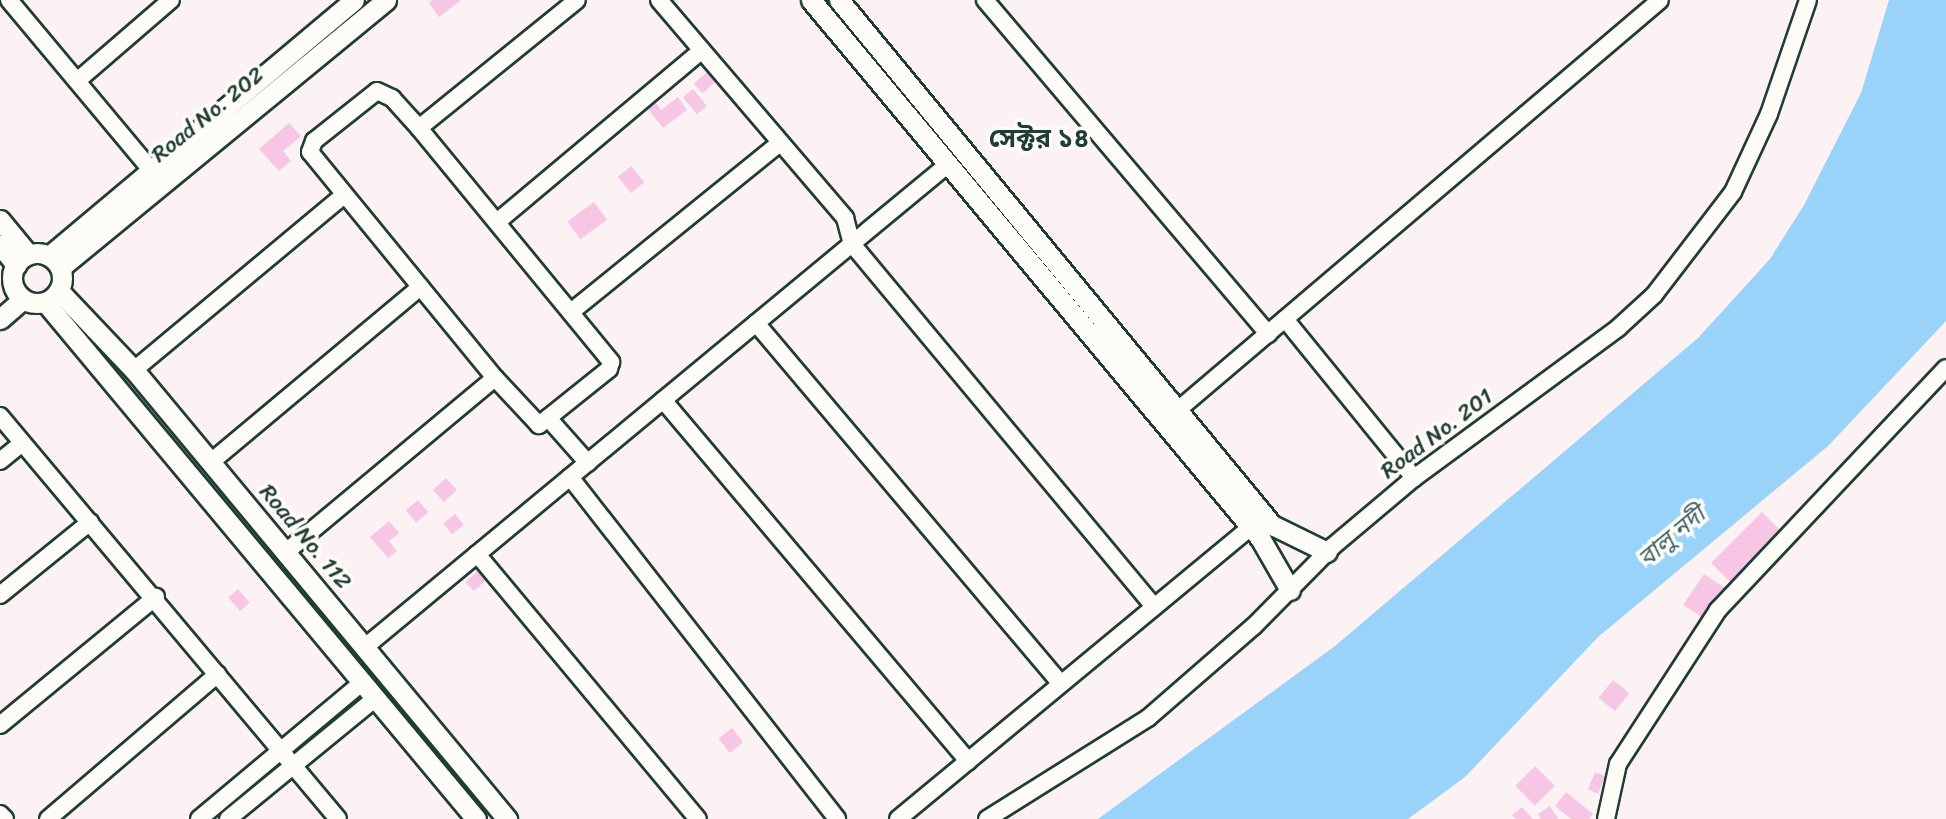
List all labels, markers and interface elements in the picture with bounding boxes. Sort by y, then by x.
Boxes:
street label: Road No. 202 [146,61,270,169]
district label: সেক্টর ১৪ [989,123,1089,155]
street label: Road No. 201 [1375,383,1499,485]
street label: Road No. 112 [253,479,357,595]
water label: বালু নদী [1633,501,1711,573]

